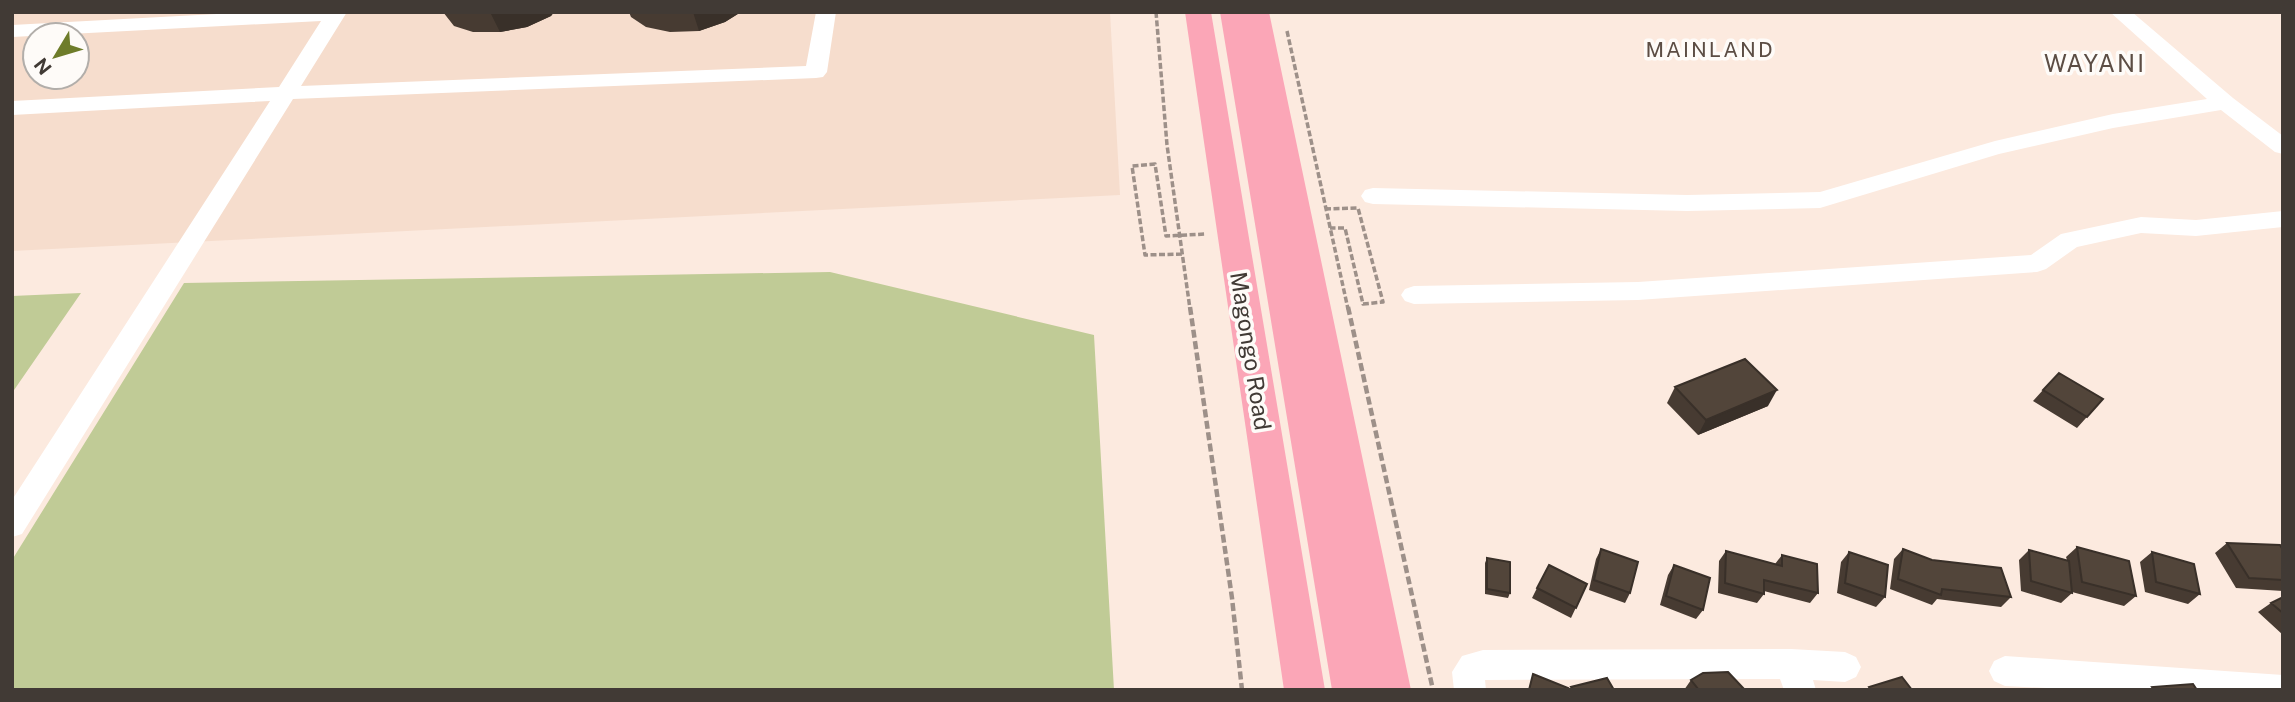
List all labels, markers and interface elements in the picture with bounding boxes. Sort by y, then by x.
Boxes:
north arrow [21,21,91,91]
district label: MAINLAND [1645,37,1775,62]
district label: WAYANI [2044,49,2146,77]
text: N [29,54,56,79]
street label: Magongo Road [1225,270,1277,432]

